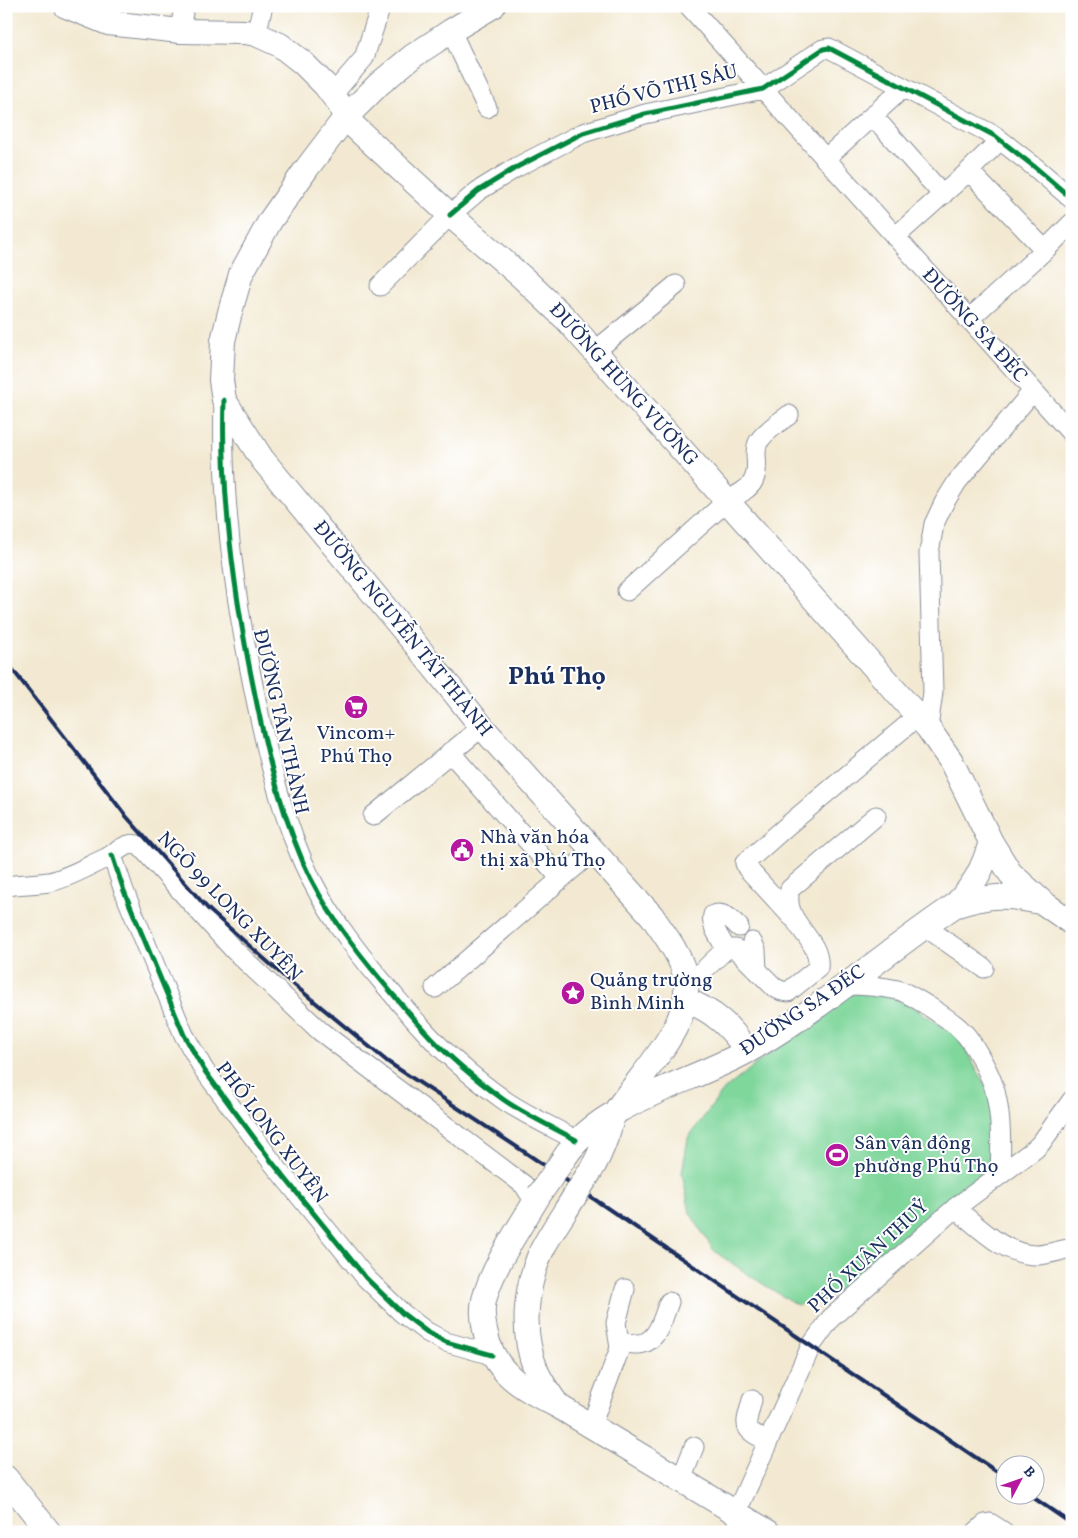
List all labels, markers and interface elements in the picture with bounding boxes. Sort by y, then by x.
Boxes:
street label: PHỐ VÕ THỊ SÁU [587,58,741,122]
street label: ĐƯỜNG SA ĐÉC [915,262,1033,390]
street label: ĐƯỜNG HÙNG VƯƠNG [542,297,704,473]
street label: ĐƯỜNG NGUYỄN TẤT THÀNH [306,514,500,743]
street label: ĐƯỜNG TÂN THÀNH [245,626,315,818]
district label: Phú Thọ [508,660,606,695]
supermarket icon: Vincom+ Phú Thọ [343,694,369,720]
place label: Vincom+ Phú Thọ [317,720,395,771]
place label: Nhà văn hóa thị xã Phú Thọ [480,824,605,875]
street label: NGÕ 99 LONG XUYÊN [150,826,308,988]
public building icon: Nhà văn hóa thị xã Phú Thọ [449,837,475,863]
street label: ĐƯỜNG SA ĐÉC [735,959,871,1063]
place label: Quảng trường Bình Minh [590,967,713,1018]
place icon: Quảng trường Bình Minh [560,980,586,1006]
street label: PHỐ LONG XUYÊN [208,1056,334,1210]
place label: Sân vận động phường Phú Thọ [854,1130,998,1181]
sports icon: Sân vận động phường Phú Thọ [824,1142,850,1168]
street label: PHỐ XUÂN THUỶ [802,1193,936,1320]
north arrow [996,1456,1046,1506]
text: B [1018,1463,1039,1482]

